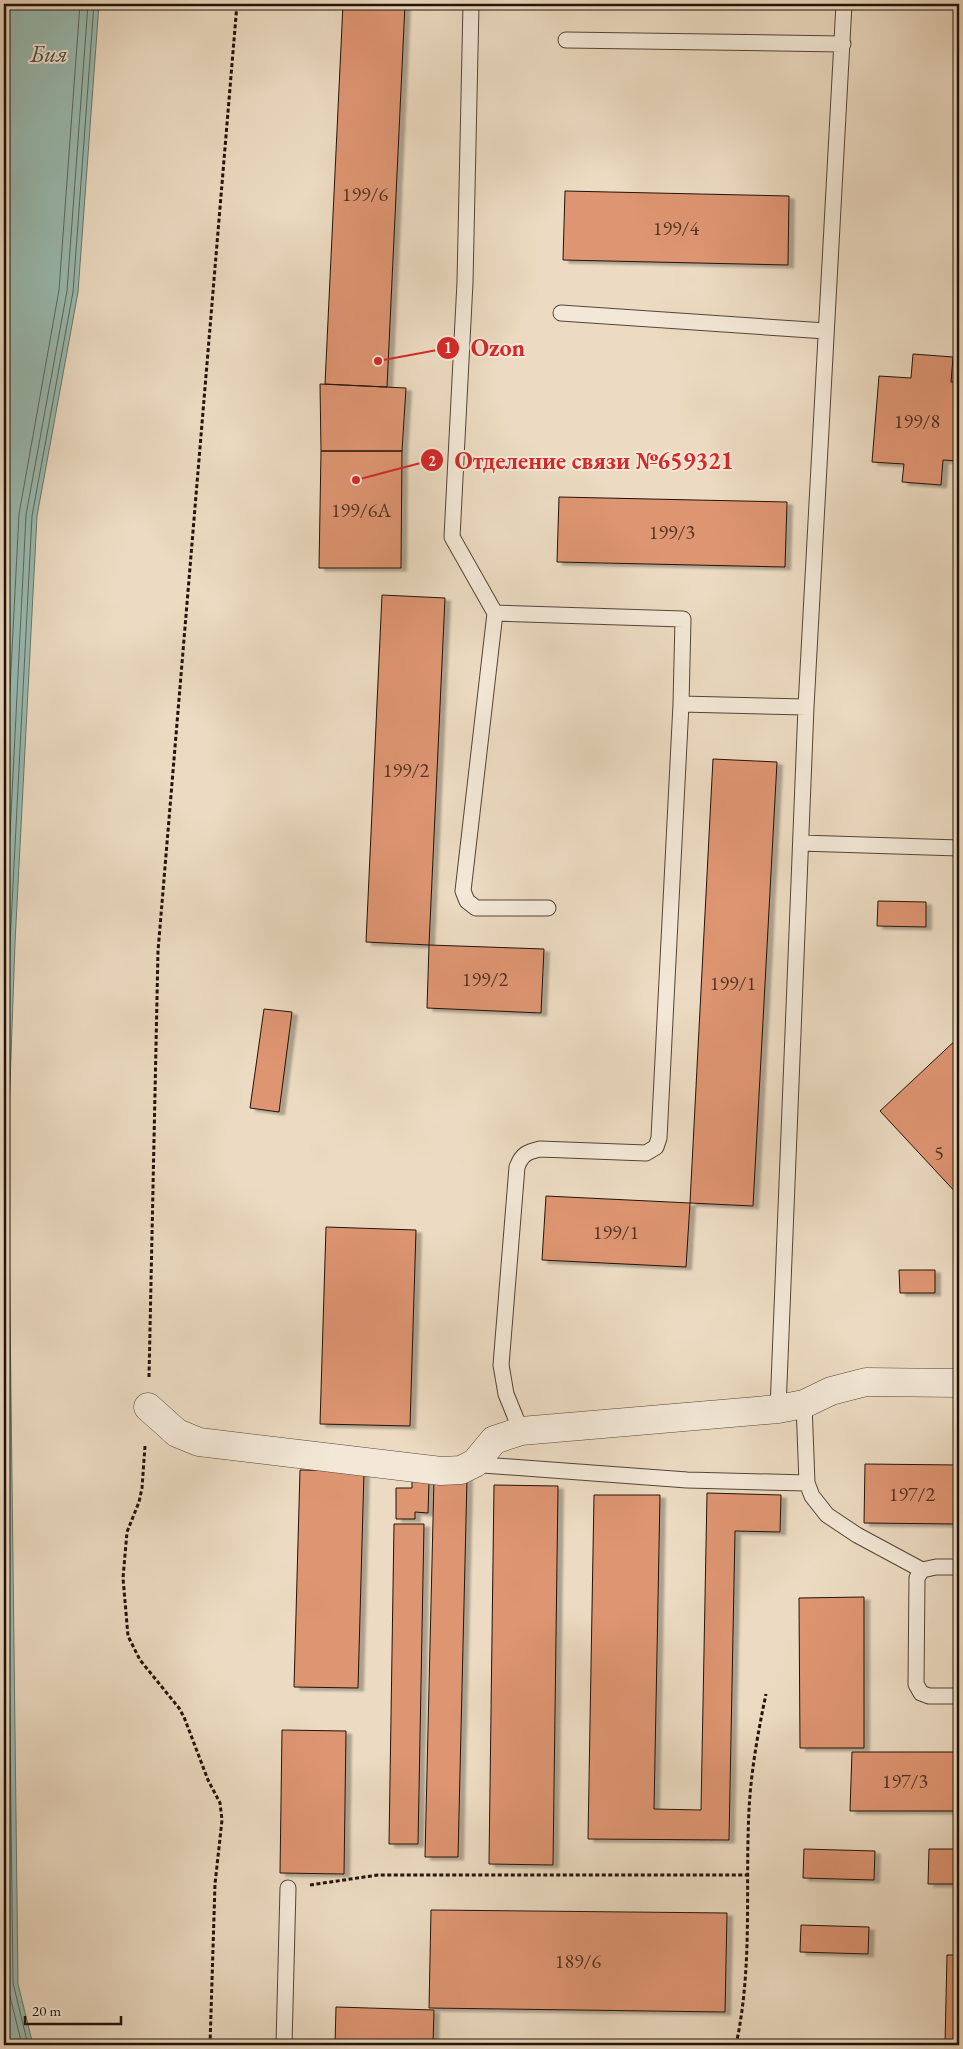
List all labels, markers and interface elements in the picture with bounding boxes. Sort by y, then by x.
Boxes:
water label: Бия [29,38,68,69]
house number: 199/6 [342,181,389,207]
house number: 199/4 [653,215,700,241]
callout: Ozon [435,328,535,367]
text: Ozon [471,332,526,363]
text: 1 [444,338,452,357]
house number: 199/8 [894,408,940,434]
callout: Отделение связи №659321 [420,441,744,480]
text: Отделение связи №659321 [455,445,733,476]
text: 2 [428,451,436,470]
house number: 199/6А [331,497,391,523]
house number: 199/3 [649,519,695,545]
house number: 199/2 [383,757,430,783]
house number: 199/2 [462,966,509,992]
house number: 199/1 [710,970,756,996]
house number: 5 [934,1140,944,1166]
house number: 199/1 [593,1219,639,1245]
house number: 197/2 [889,1481,936,1507]
house number: 197/3 [882,1768,928,1794]
house number: 189/6 [555,1948,602,1974]
scale bar [25,1994,121,2026]
text: 20 m [32,2001,61,2020]

